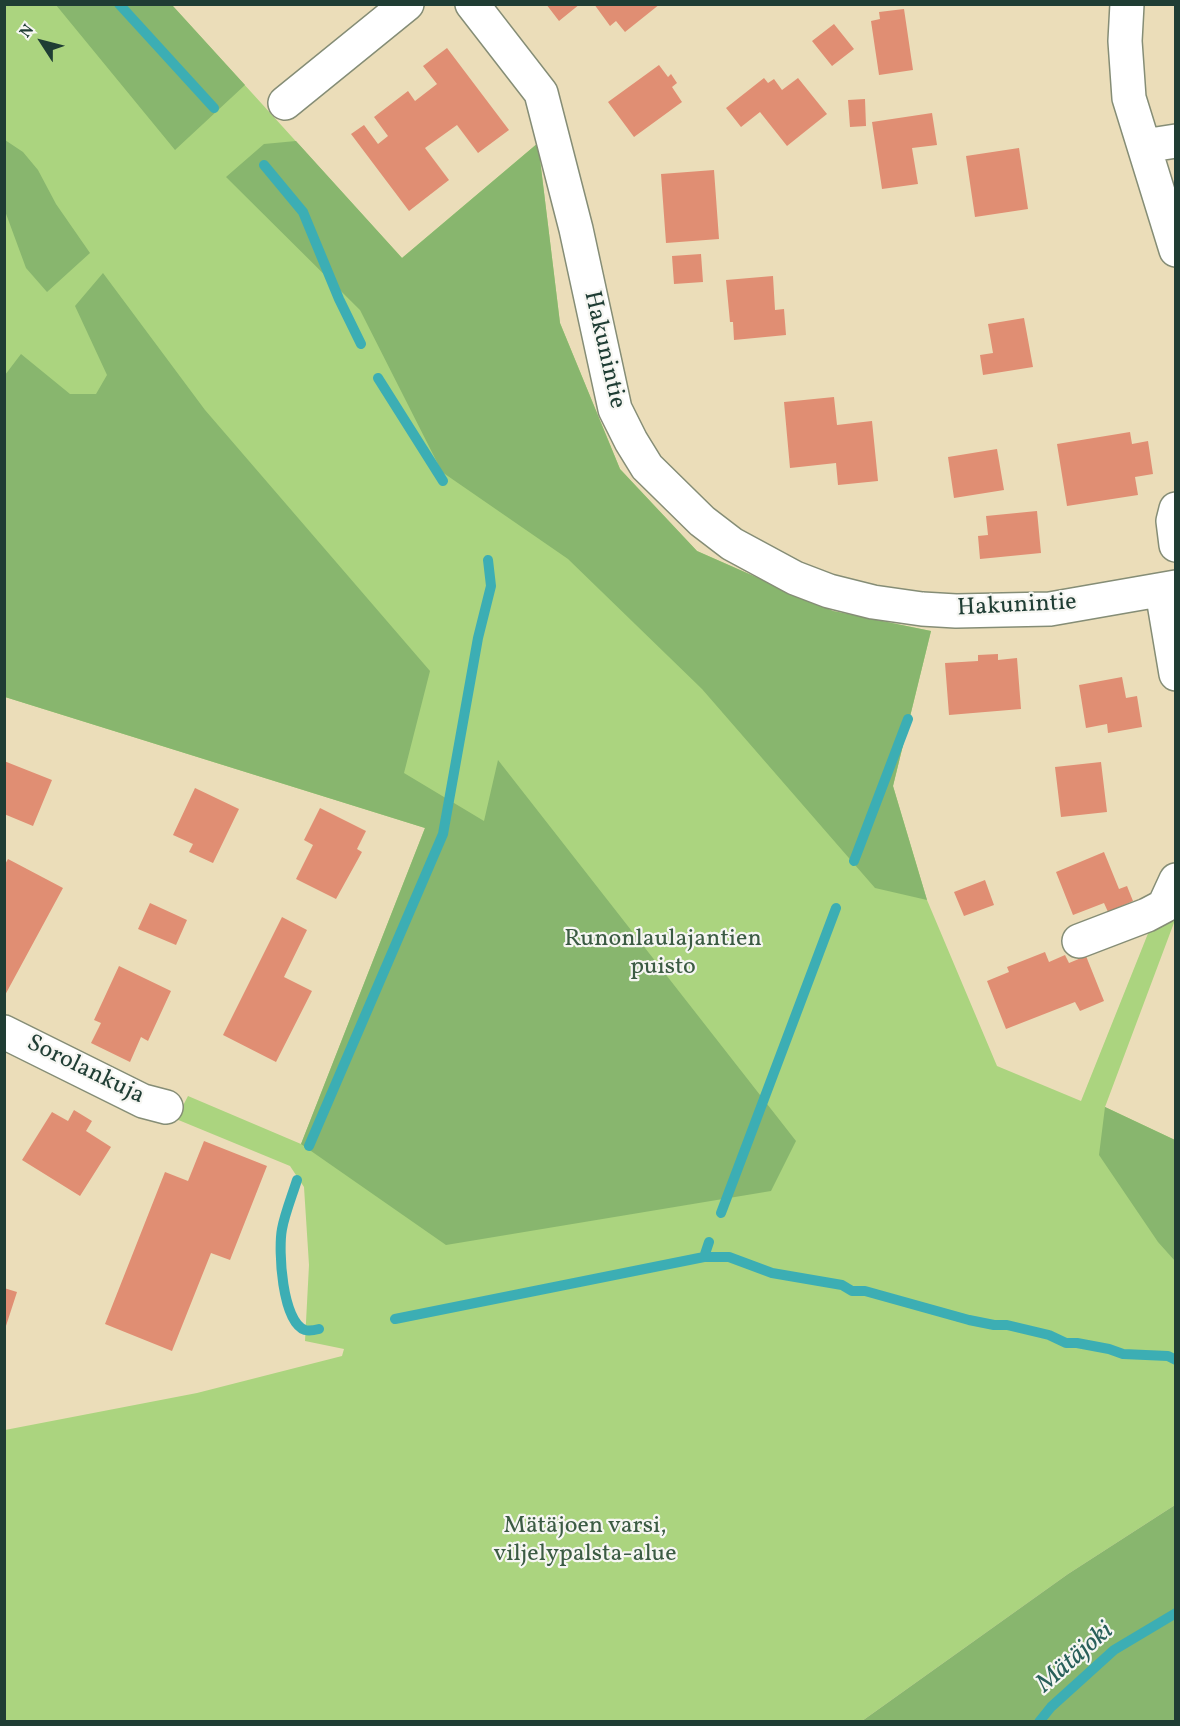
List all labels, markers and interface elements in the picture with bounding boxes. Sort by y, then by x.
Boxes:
north arrow [12,12,72,72]
text: N [15,20,40,43]
street label: Hakunintie [576,289,630,411]
street label: Hakunintie [957,589,1077,625]
park label: Runonlaulajantien puisto [564,927,762,983]
street label: Sorolankuja [21,1030,149,1112]
park label: Mätäjoen varsi, viljelypalsta-alue [493,1514,677,1570]
water label: Mätäjoki [1031,1617,1121,1701]

